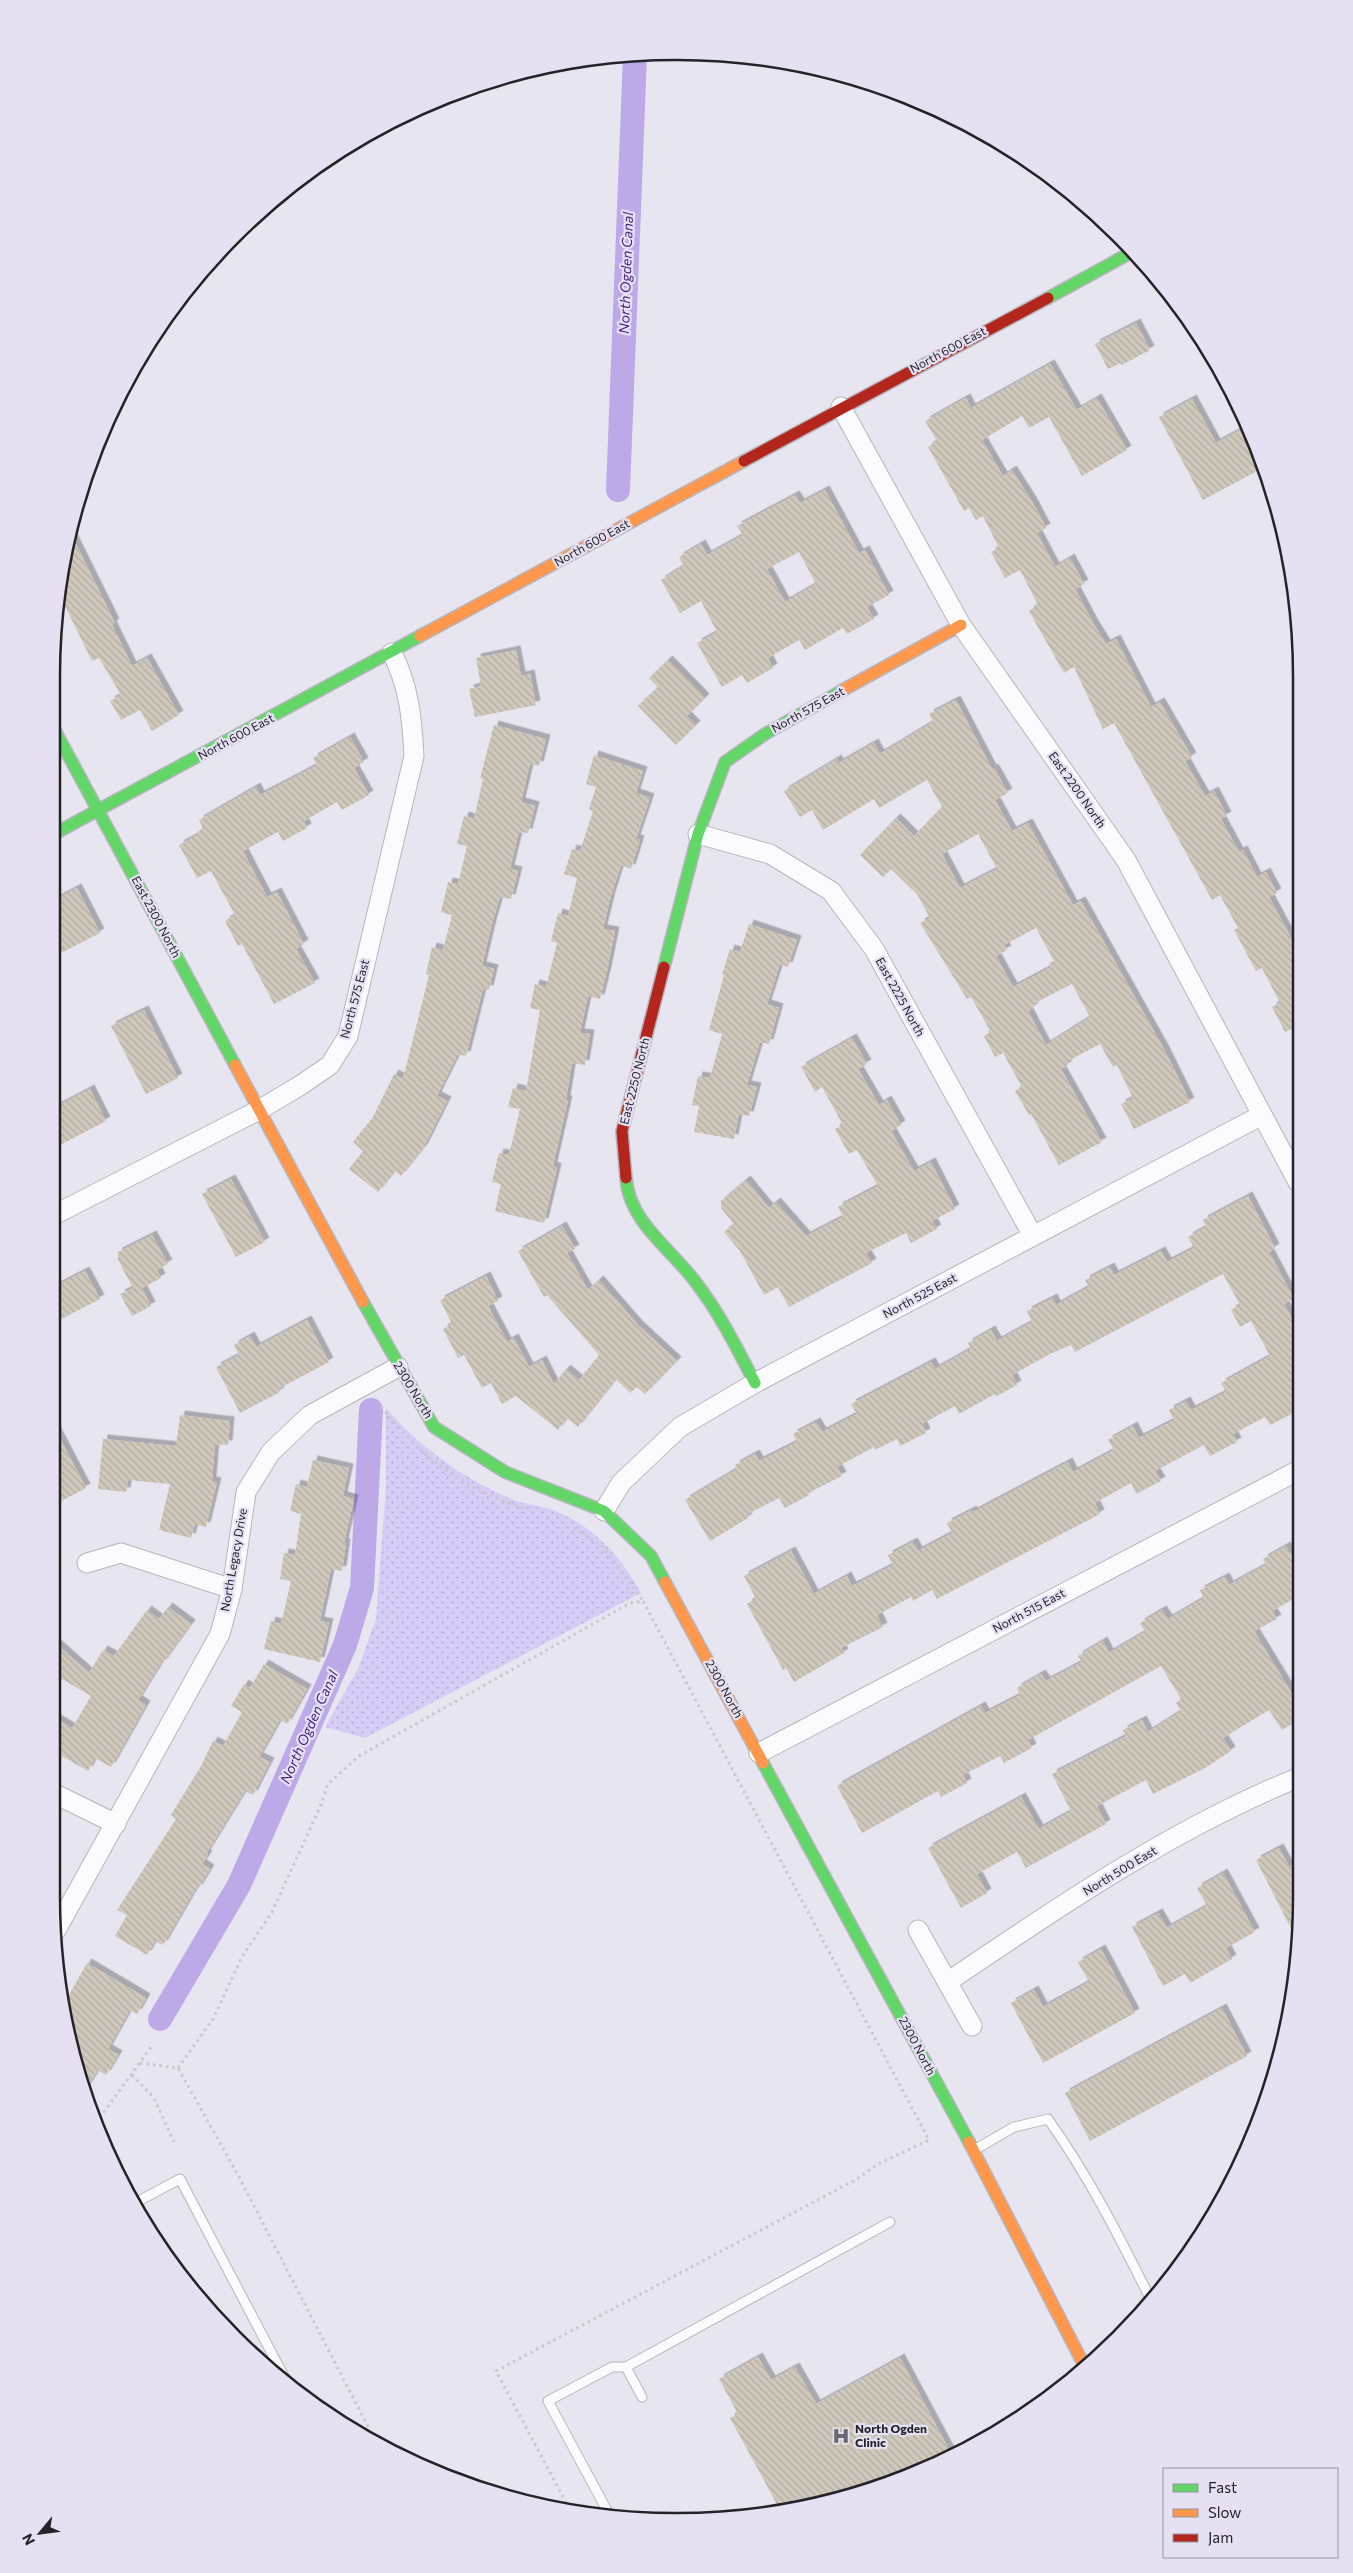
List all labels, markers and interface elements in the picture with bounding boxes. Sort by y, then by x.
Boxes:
water label: North Ogden Canal [615,211,636,334]
street label: North 600 East [907,323,988,375]
street label: North 600 East [551,516,632,569]
street label: North 575 East [769,683,847,735]
street label: North 600 East [195,710,276,762]
street label: East 2200 North [1046,749,1109,830]
street label: East 2300 North [130,873,184,960]
street label: East 2225 North [873,955,928,1038]
street label: North 575 East [337,958,371,1040]
street label: East 2250 North [616,1036,652,1126]
street label: North 525 East [880,1270,959,1320]
street label: 2300 North [391,1358,436,1421]
street label: North Legacy Drive [217,1507,249,1612]
street label: North 515 East [990,1585,1067,1635]
street label: 2300 North [703,1657,747,1720]
water label: North Ogden Canal [276,1667,341,1786]
street label: North 500 East [1080,1843,1159,1898]
street label: 2300 North [897,2014,939,2077]
place label: North Ogden Clinic [855,2421,927,2449]
hospital icon: North Ogden Clinic [831,2426,851,2446]
legend [1163,2468,1338,2558]
text: Fast [1208,2478,1237,2496]
text: Slow [1208,2503,1241,2521]
north arrow [15,2508,65,2558]
text: Jam [1208,2528,1233,2546]
text: N [18,2531,38,2548]

